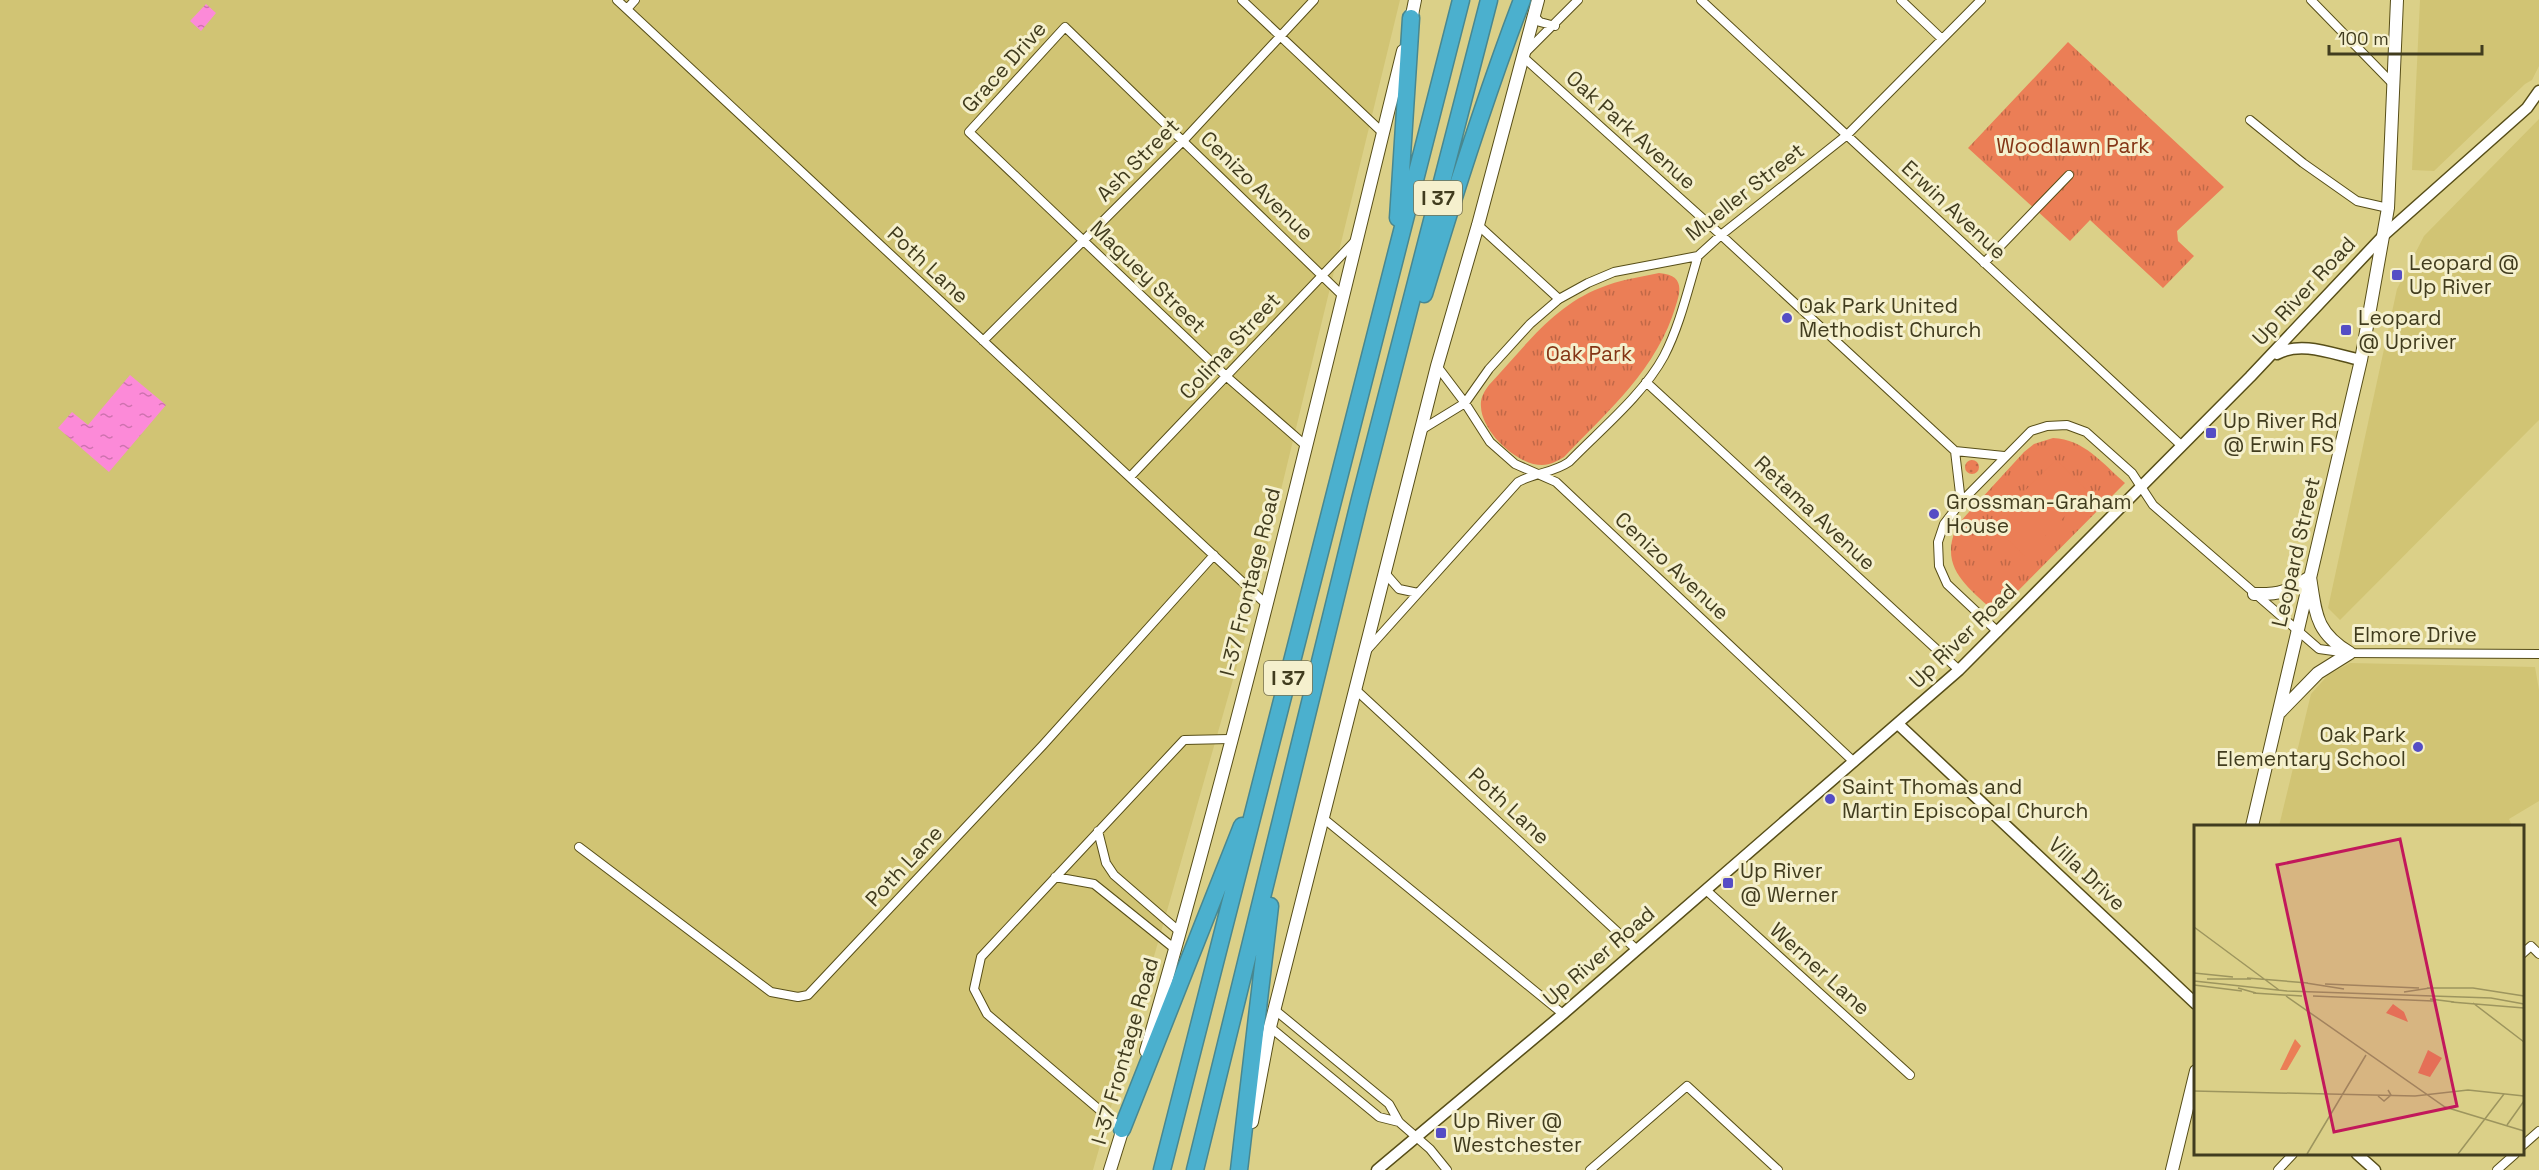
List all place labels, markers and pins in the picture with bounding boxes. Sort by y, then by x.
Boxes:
place label: Leopard @ Up River [2409,249,2519,300]
marker: Leopard @ Up River [2390,268,2404,282]
place label: Oak Park United Methodist Church [1799,292,1981,343]
place label: Leopard @ Upriver [2358,304,2457,355]
marker: Oak Park United Methodist Church [1780,311,1794,325]
marker: Leopard @ Upriver [2339,323,2353,337]
place label: Up River Rd @ Erwin FS [2223,407,2338,458]
marker: Up River Rd @ Erwin FS [2204,426,2218,440]
place label: Grossman-Graham House [1946,488,2132,539]
marker: Grossman-Graham House [1927,507,1941,521]
place label: Oak Park Elementary School [2216,721,2406,772]
marker: Oak Park Elementary School [2411,740,2425,754]
place label: Saint Thomas and Martin Episcopal Church [1842,773,2088,824]
marker: Saint Thomas and Martin Episcopal Church [1823,792,1837,806]
place label: Up River @ Werner [1740,857,1839,908]
marker: Up River @ Werner [1721,876,1735,890]
place label: Up River @ Westchester [1453,1107,1582,1158]
marker: Up River @ Westchester [1434,1126,1448,1140]

